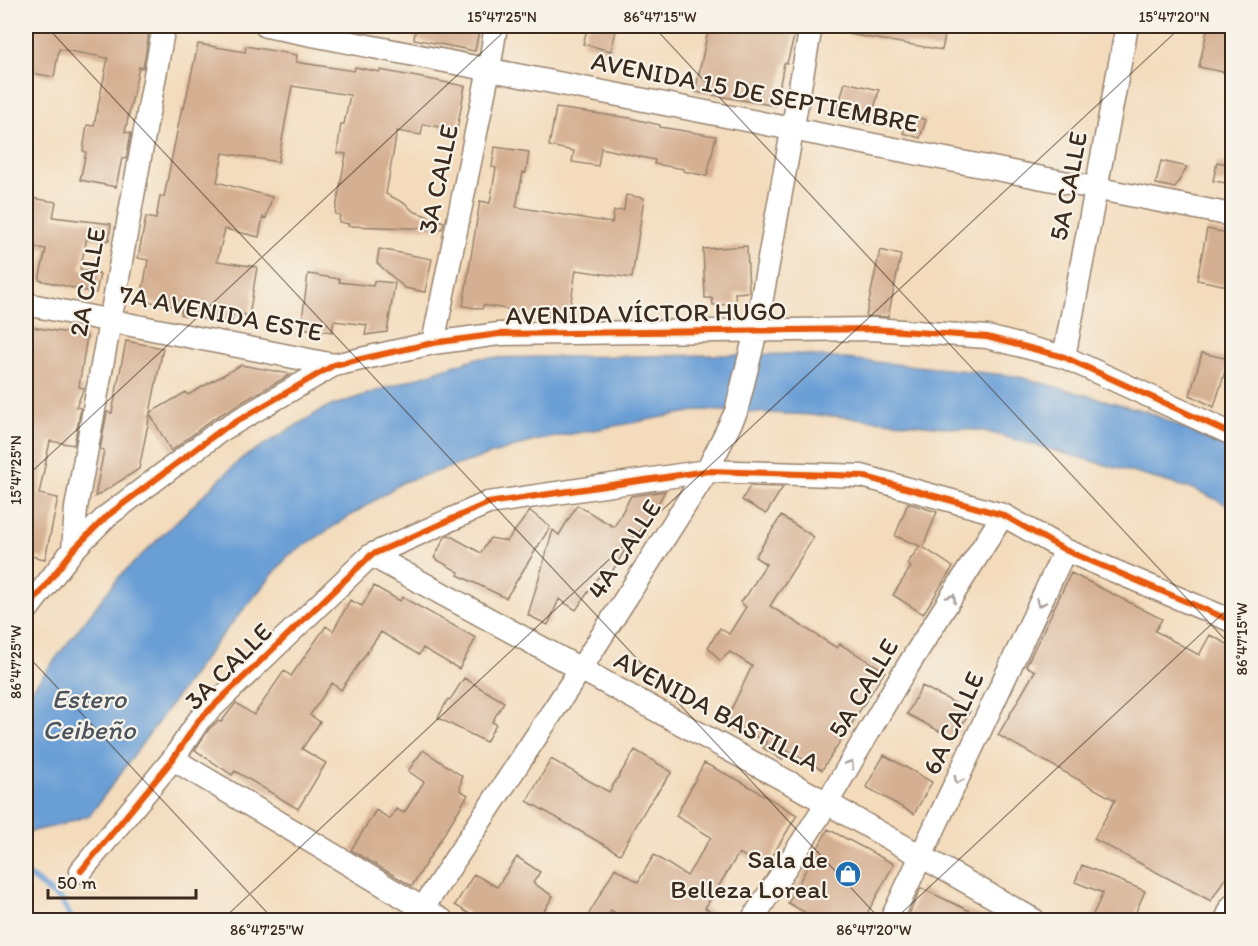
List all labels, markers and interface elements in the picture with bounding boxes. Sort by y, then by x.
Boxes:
text: 15°47'25"N [467,8,537,26]
text: 86°47'15"W [624,8,697,26]
text: 15°47'20"N [1138,8,1210,26]
street label: AVENIDA 15 DE SEPTIEMBRE [589,45,921,139]
street label: 3A CALLE [411,122,465,236]
street label: 5A CALLE [1042,129,1094,243]
street label: 2A CALLE [62,225,112,339]
street label: 7A AVENIDA ESTE [117,278,325,348]
street label: AVENIDA VÍCTOR HUGO [505,295,787,331]
text: 15°47'25"N [7,435,25,505]
street label: 4A CALLE [580,493,668,605]
one-way arrow [944,594,956,604]
one-way arrow [1036,596,1048,607]
text: 86°47'15"W [1233,602,1251,675]
street label: 3A CALLE [178,616,278,716]
text: 86°47'25"W [7,625,25,699]
street label: 5A CALLE [821,633,905,743]
street label: AVENIDA BASTILLA [609,643,825,779]
street label: 6A CALLE [915,666,991,780]
water label: Estero Ceibeño [42,682,137,746]
one-way arrow [842,760,854,770]
one-way arrow [954,773,966,784]
place label: Sala de Belleza Loreal [670,843,828,905]
shop icon: Sala de Belleza Loreal [833,859,863,889]
scale bar [48,862,196,900]
text: 50 m [57,872,97,894]
text: 86°47'25"W [230,921,304,939]
text: 86°47'20"W [836,921,912,939]

